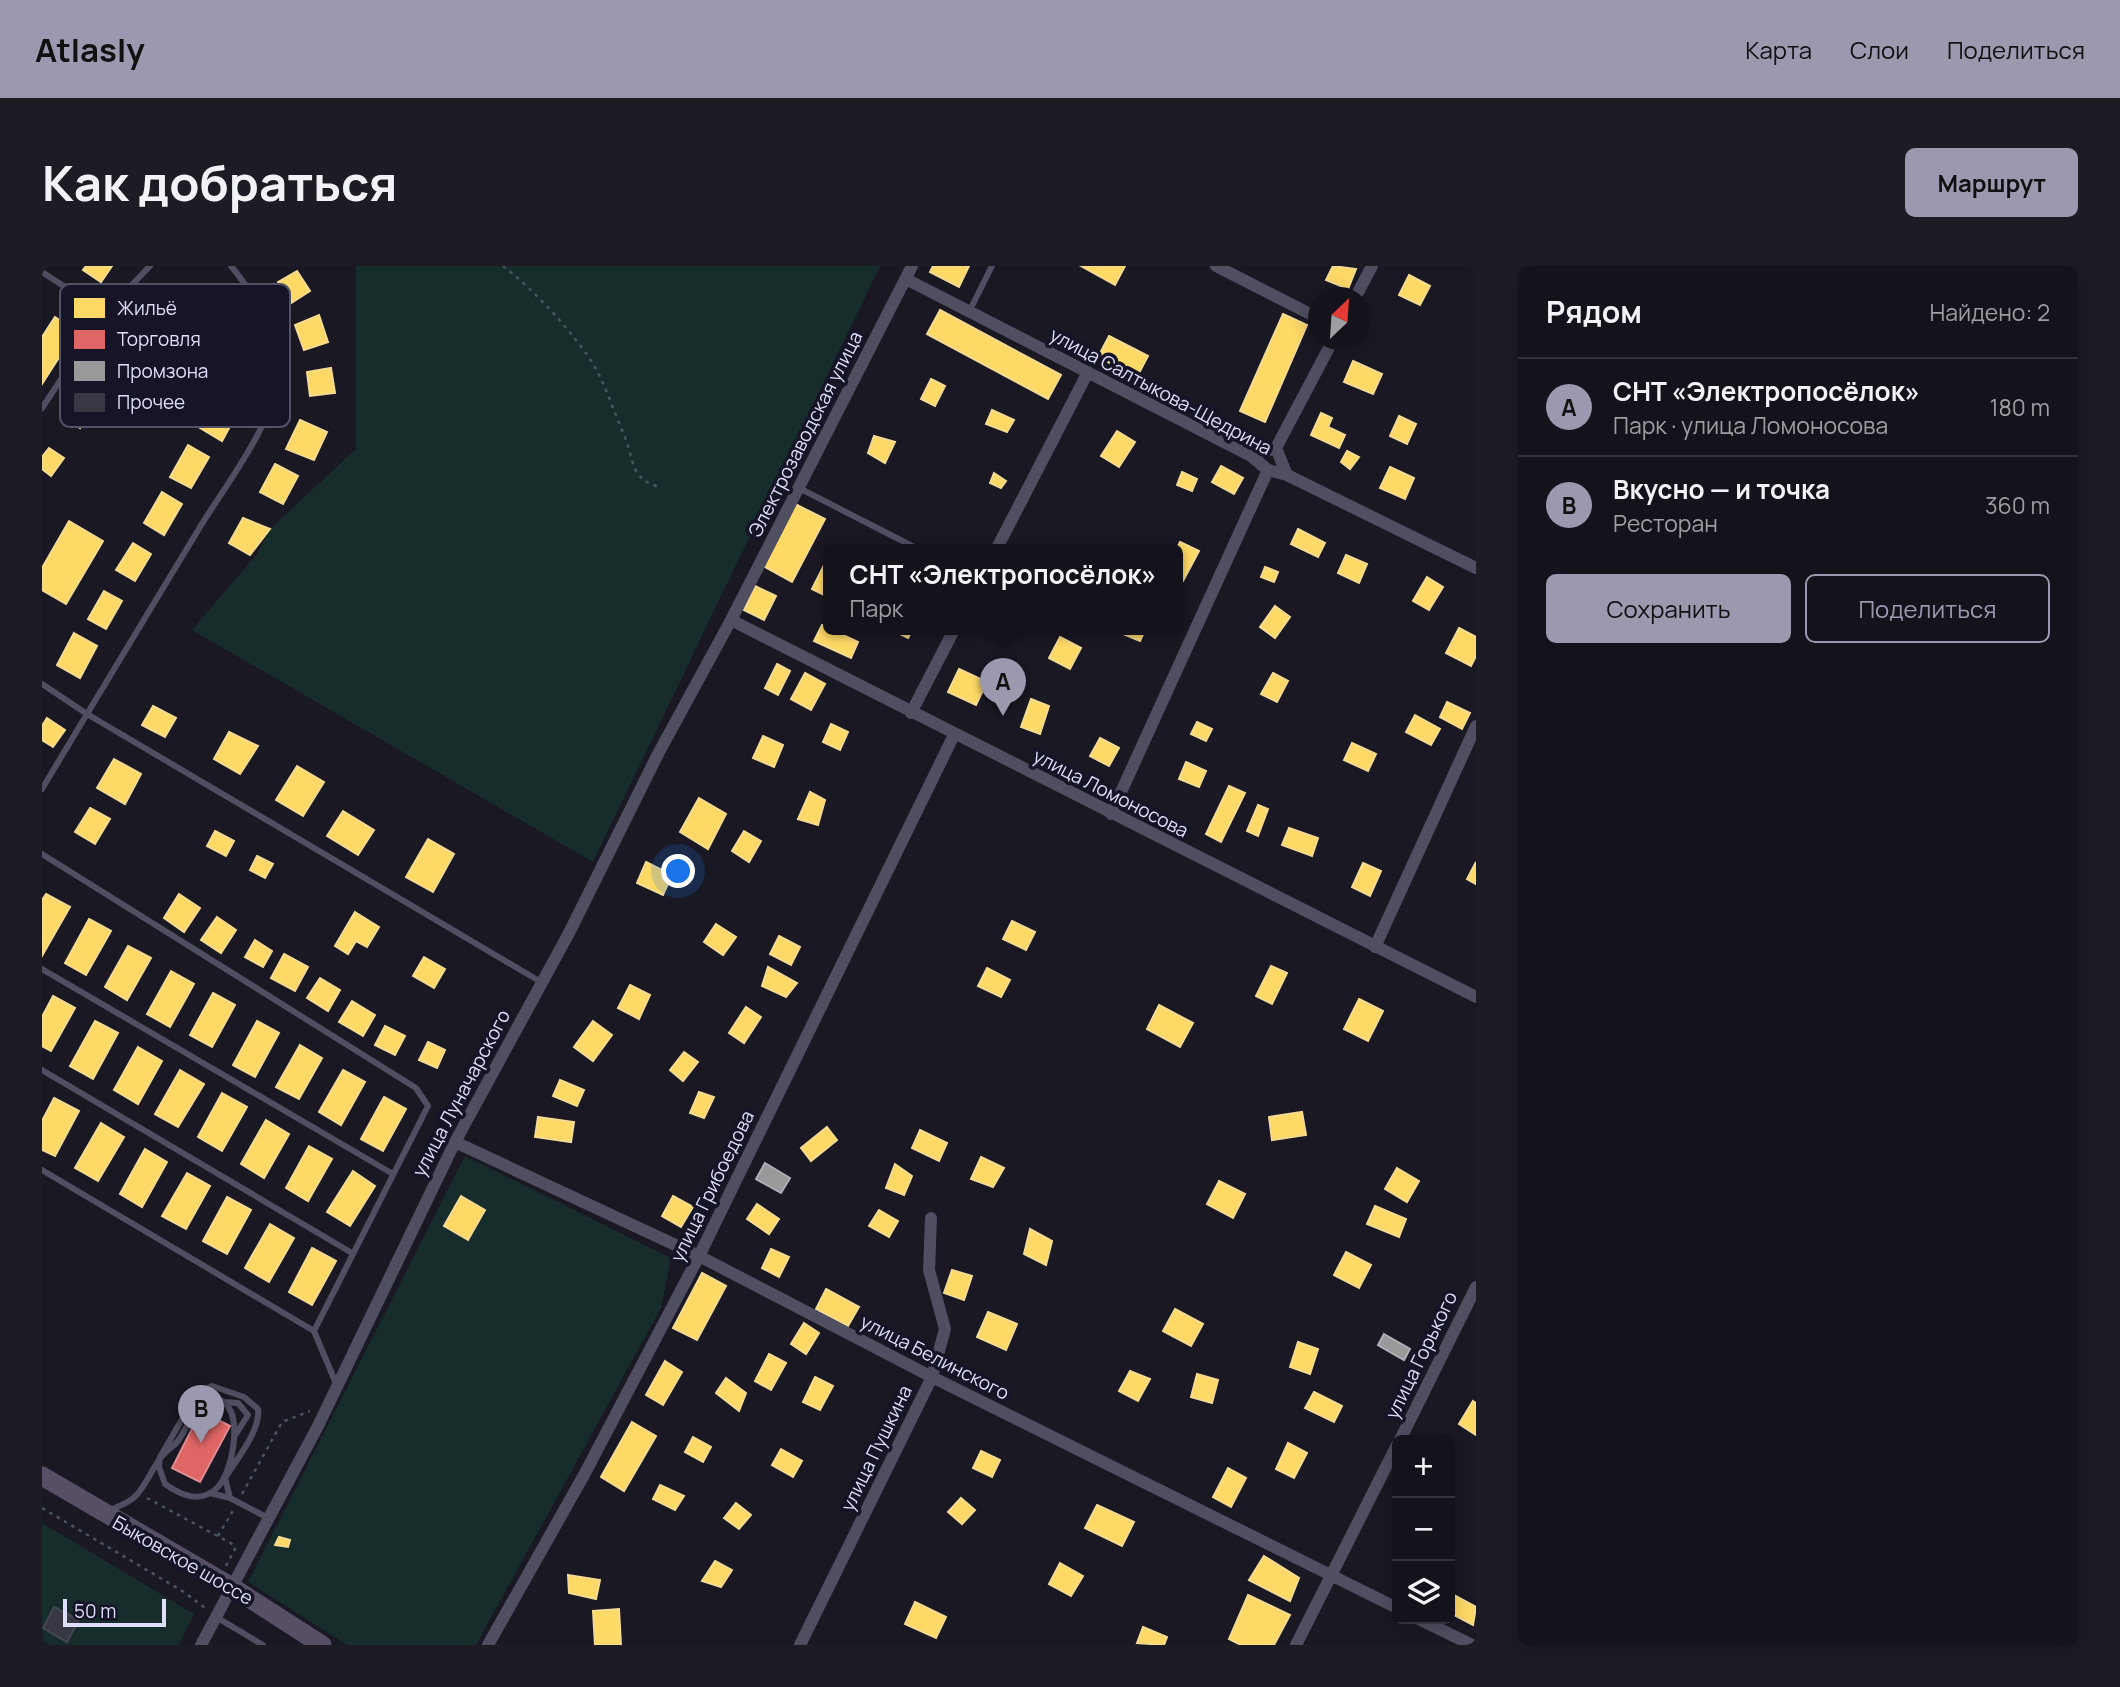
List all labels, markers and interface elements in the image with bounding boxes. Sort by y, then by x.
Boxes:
text: Atlasly [35,27,145,72]
text: Карта [1745,33,1812,66]
text: Слои [1850,33,1909,66]
text: Поделиться [1947,33,2085,66]
button: Маршрут [1905,148,2078,217]
text: Как добраться [42,149,397,216]
legend [60,284,290,427]
north arrow [1308,287,1371,350]
text: Рядом [1546,291,1642,332]
text: Жильё [117,295,177,321]
text: Найдено: 2 [1929,296,2050,328]
street label: улица Салтыкова-Щедрина [1045,321,1277,461]
text: Торговля [117,326,201,352]
street label: Электрозаводская улица [742,326,868,542]
text: Промзона [117,358,208,384]
text: СНТ «Электропосёлок» [1613,373,1920,409]
text: Прочее [117,389,185,415]
text: A [1561,391,1577,423]
text: 180 m [1990,391,2050,423]
text: Парк · улица Ломоносова [1613,409,1888,441]
text: Вкусно — и точка [1613,471,1830,507]
text: B [1562,489,1576,521]
text: 360 m [1985,489,2050,521]
text: Ресторан [1613,507,1718,539]
popup [823,544,1183,635]
text: СНТ «Электропосёлок» [850,556,1156,592]
button: Сохранить [1546,574,1791,643]
button: Поделиться [1805,574,2050,643]
text: Парк [850,592,903,624]
pin: A [980,658,1026,716]
street label: улица Ломоносова [1029,743,1193,843]
your location [661,854,695,888]
street label: улица Луначарского [406,1005,516,1181]
street label: улица Грибоедова [664,1106,760,1266]
street label: улица Горького [1379,1287,1463,1423]
street label: улица Белинского [856,1308,1014,1406]
street label: улица Пушкина [834,1381,918,1515]
pin: B [178,1385,224,1443]
map controls [1392,1435,1455,1624]
button: + [1392,1435,1455,1498]
button: − [1392,1498,1455,1561]
street label: Быковское шоссе [108,1509,258,1611]
button: layers [1392,1561,1455,1624]
scale bar [63,1596,166,1628]
text: 50 m [74,1598,116,1624]

